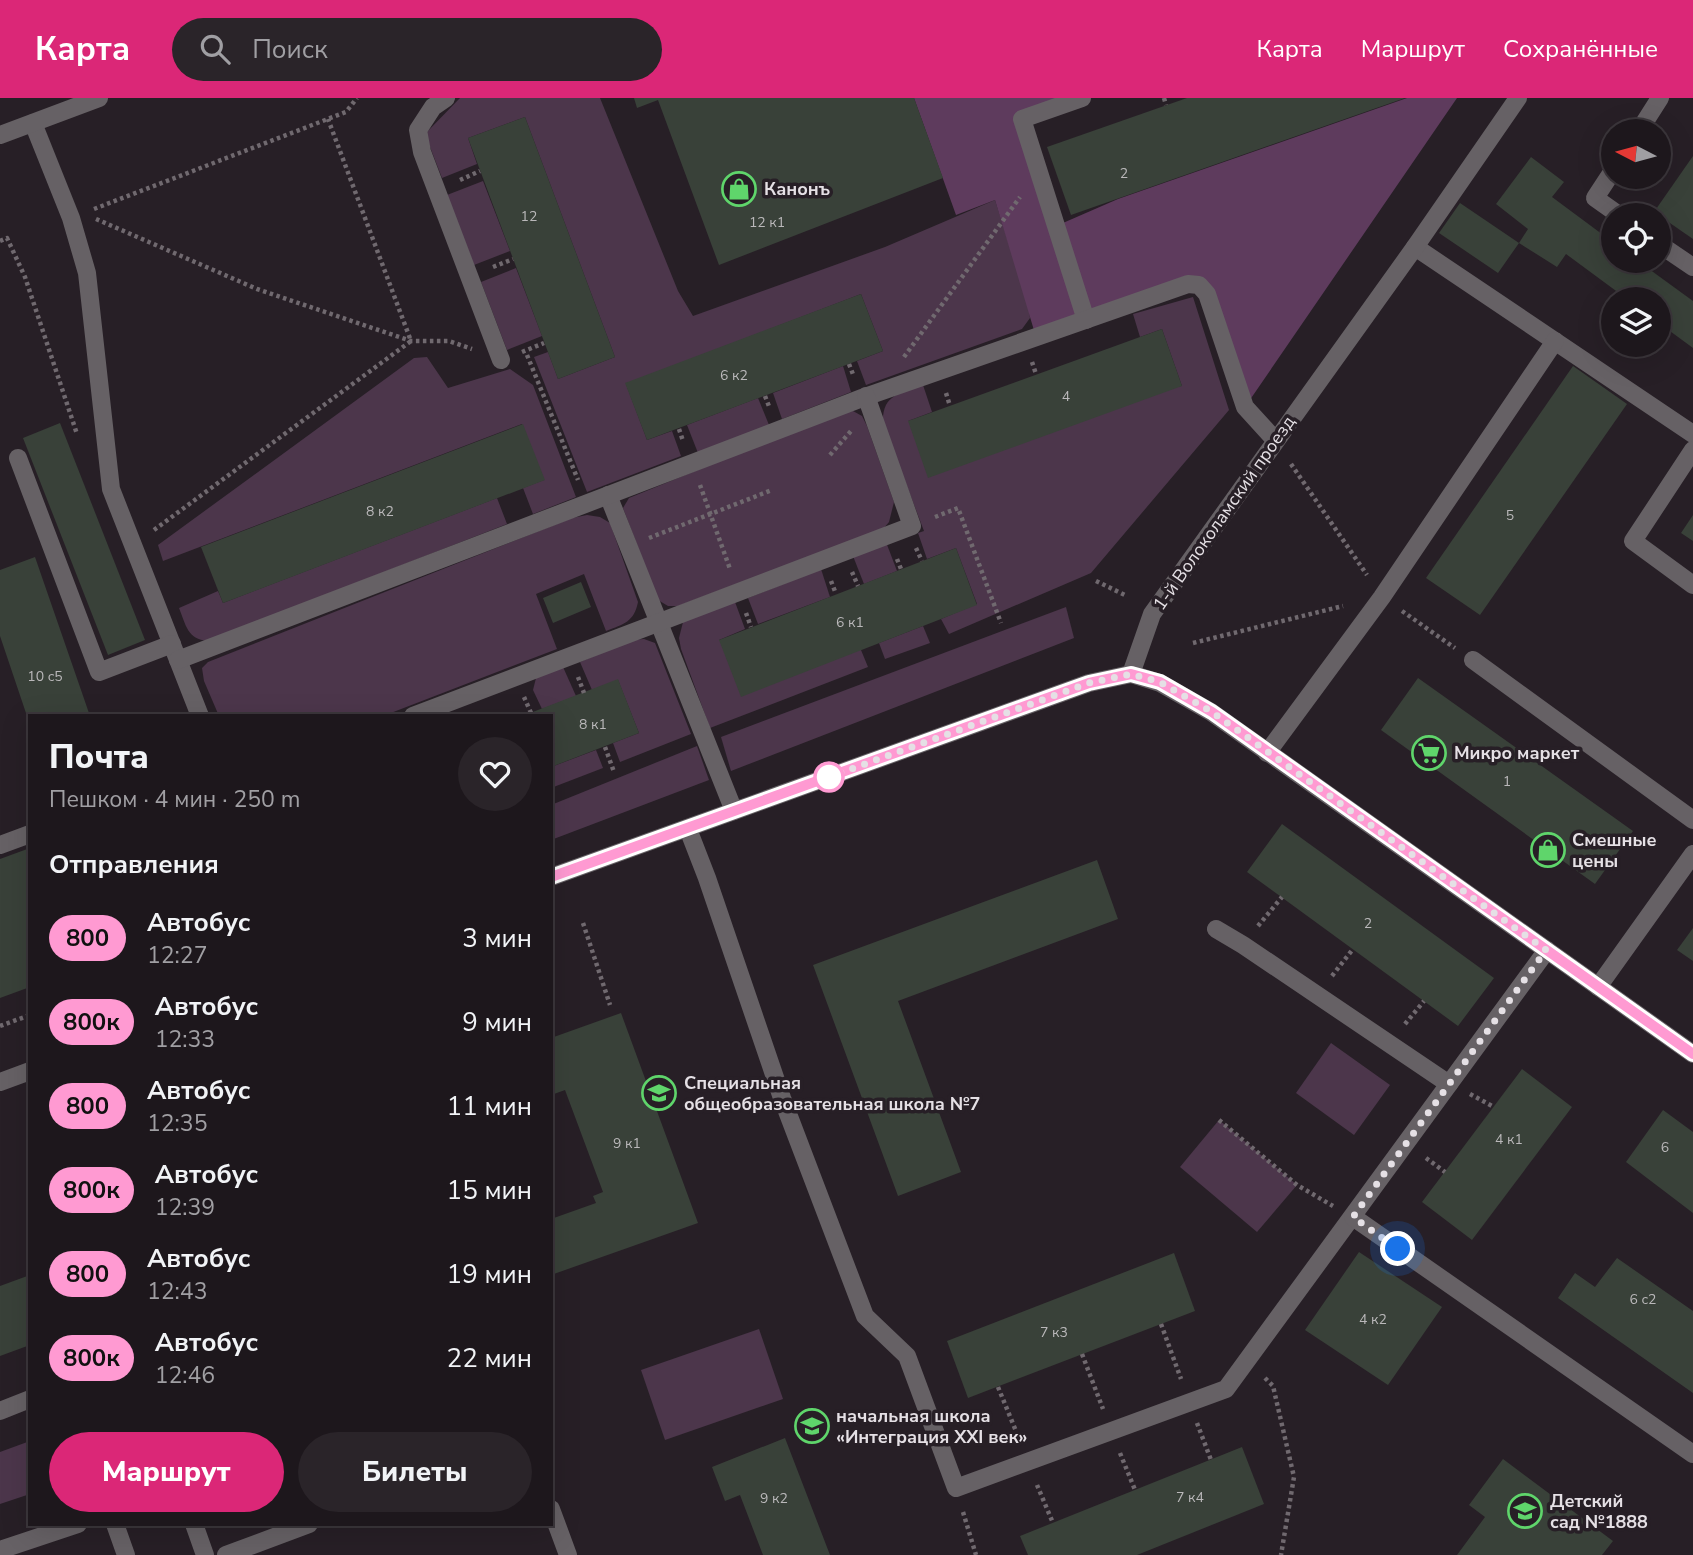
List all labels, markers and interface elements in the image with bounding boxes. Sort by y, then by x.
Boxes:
search box [172,18,662,81]
text: Карта [35,27,130,72]
icon: search [196,30,234,68]
text: Поиск [252,32,328,67]
text: Карта [1257,33,1323,65]
text: Маршрут [1361,33,1465,65]
text: Сохранённые [1503,33,1658,65]
north arrow [1601,119,1671,189]
map controls [1601,119,1671,357]
house number: 2 [1120,164,1128,183]
shop icon: Канонъ [720,170,758,208]
place label: Канонъ [764,177,830,201]
button: locate [1601,203,1671,273]
house number: 12 [521,207,537,226]
house number: 12 к1 [749,213,785,232]
button: layers [1601,287,1671,357]
house number: 6 к2 [720,366,748,385]
house number: 4 [1062,387,1070,406]
street label: 1-й Волоколамский проезд [1148,411,1301,615]
house number: 8 к2 [366,502,394,521]
house number: 5 [1506,506,1514,525]
house number: 6 к1 [836,613,864,632]
house number: 10 с5 [27,667,63,686]
house number: 8 к1 [579,715,607,734]
supermarket icon: Микро маркет [1410,734,1448,772]
text: Почта [49,735,149,780]
button: heart [458,737,532,811]
place label: Микро маркет [1454,741,1580,765]
unlabelled marker [814,762,844,792]
house number: 1 [1503,772,1511,791]
text: Пешком · 4 мин · 250 m [49,784,300,815]
place label: Смешные цены [1572,828,1656,873]
shop icon: Смешные цены [1529,831,1567,869]
text: Отправления [49,847,219,882]
text: Автобус [147,905,250,940]
house number: 2 [1364,914,1372,933]
text: 3 мин [462,921,532,956]
text: 800 [66,922,109,954]
text: 12:27 [147,940,207,971]
text: Автобус [155,989,258,1024]
text: 9 мин [462,1005,532,1040]
text: 800к [63,1006,120,1038]
text: 12:33 [155,1024,215,1055]
place label: Специальная общеобразовательная школа №7 [684,1071,980,1116]
text: Автобус [147,1073,250,1108]
school or university icon: Специальная общеобразовательная школа №7 [640,1074,678,1112]
text: 11 мин [447,1089,532,1124]
text: 800 [66,1090,109,1122]
text: 12:35 [147,1108,207,1139]
house number: 4 к1 [1495,1130,1523,1149]
house number: 9 к1 [613,1134,641,1153]
house number: 6 [1661,1138,1669,1157]
text: Автобус [155,1157,258,1192]
text: 15 мин [447,1173,532,1208]
text: 800к [63,1174,120,1206]
text: 12:39 [155,1192,215,1223]
your location [1380,1231,1415,1266]
text: Автобус [147,1241,250,1276]
text: 19 мин [447,1257,532,1292]
text: 800 [66,1258,109,1290]
text: 12:43 [147,1276,207,1307]
house number: 6 с2 [1629,1290,1657,1309]
house number: 4 к2 [1359,1310,1387,1329]
house number: 7 к3 [1040,1323,1068,1342]
text: Автобус [155,1325,258,1360]
text: 22 мин [447,1341,532,1376]
text: 800к [63,1342,120,1374]
text: 12:46 [155,1360,215,1391]
place label: начальная школа «Интеграция XXI век» [836,1404,1027,1449]
school or university icon: начальная школа «Интеграция XXI век» [793,1407,831,1445]
button: Маршрут [49,1432,284,1512]
button: Билеты [298,1432,532,1512]
house number: 7 к4 [1176,1488,1204,1507]
house number: 9 к2 [760,1489,788,1508]
place label: Детский сад №1888 [1550,1489,1648,1534]
school or university icon: Детский сад №1888 [1506,1492,1544,1530]

